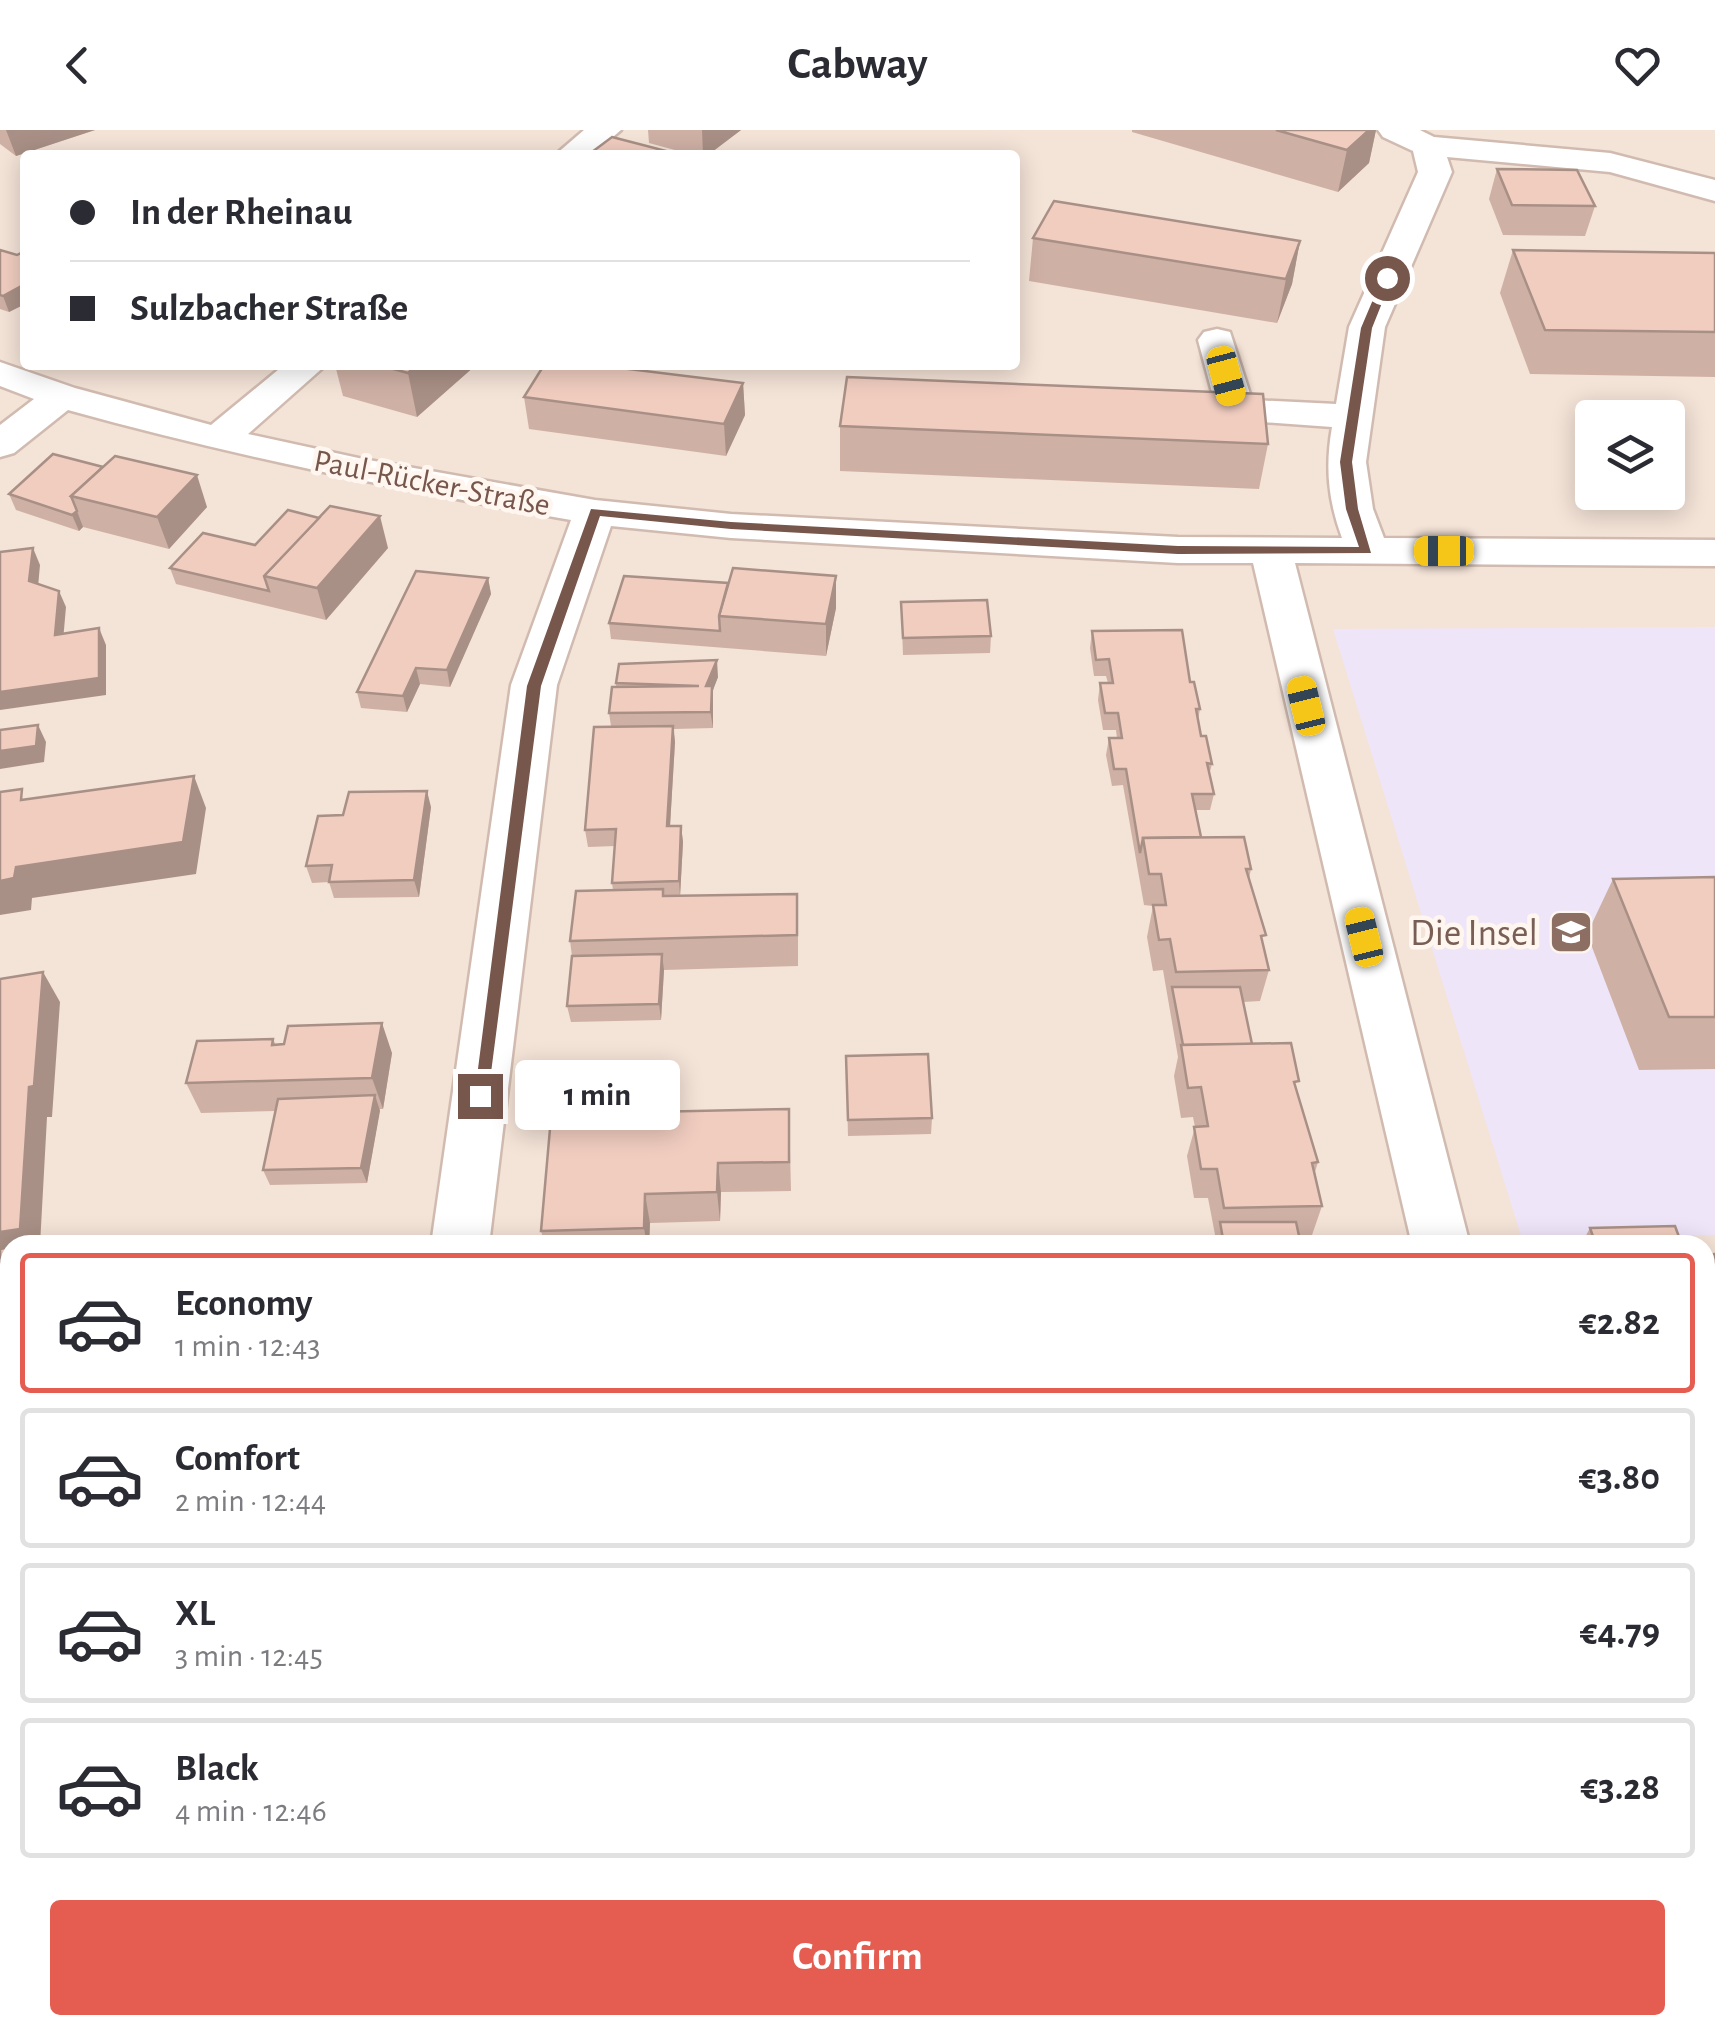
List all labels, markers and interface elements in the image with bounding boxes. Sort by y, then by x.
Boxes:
icon: back [50,38,105,93]
icon: heart [1610,38,1665,93]
text: Cabway [787,42,928,87]
text: In der Rheinau [130,194,352,232]
route start [1365,256,1410,301]
text: Sulzbacher Straße [130,290,408,328]
car [1204,343,1248,409]
map controls [1575,400,1685,510]
button: layers [1575,400,1685,510]
street label: Paul-Rücker-Straße [311,444,553,522]
car [1414,536,1474,566]
car [1284,673,1328,739]
car [1342,904,1386,970]
school or university icon: Die Insel [1548,909,1594,955]
place label: Die Insel [1410,915,1538,953]
callout: 1 min [515,1061,680,1131]
route end [458,1074,503,1119]
text: 1 min [564,1079,631,1111]
icon: car [55,1278,145,1368]
text: Economy [175,1285,313,1323]
text: €2.82 [1579,1304,1660,1342]
text: 1 min · 12:43 [175,1330,321,1362]
icon: car [55,1433,145,1523]
text: Comfort [175,1440,300,1478]
text: €3.80 [1579,1459,1660,1497]
text: 2 min · 12:44 [175,1485,326,1517]
icon: car [55,1588,145,1678]
text: XL [175,1595,215,1633]
text: €4.79 [1580,1614,1660,1652]
text: 3 min · 12:45 [175,1640,323,1672]
icon: car [55,1743,145,1833]
text: Black [175,1750,259,1788]
text: €3.28 [1581,1769,1660,1807]
text: 4 min · 12:46 [175,1795,327,1827]
button: Confirm [50,1900,1665,2015]

